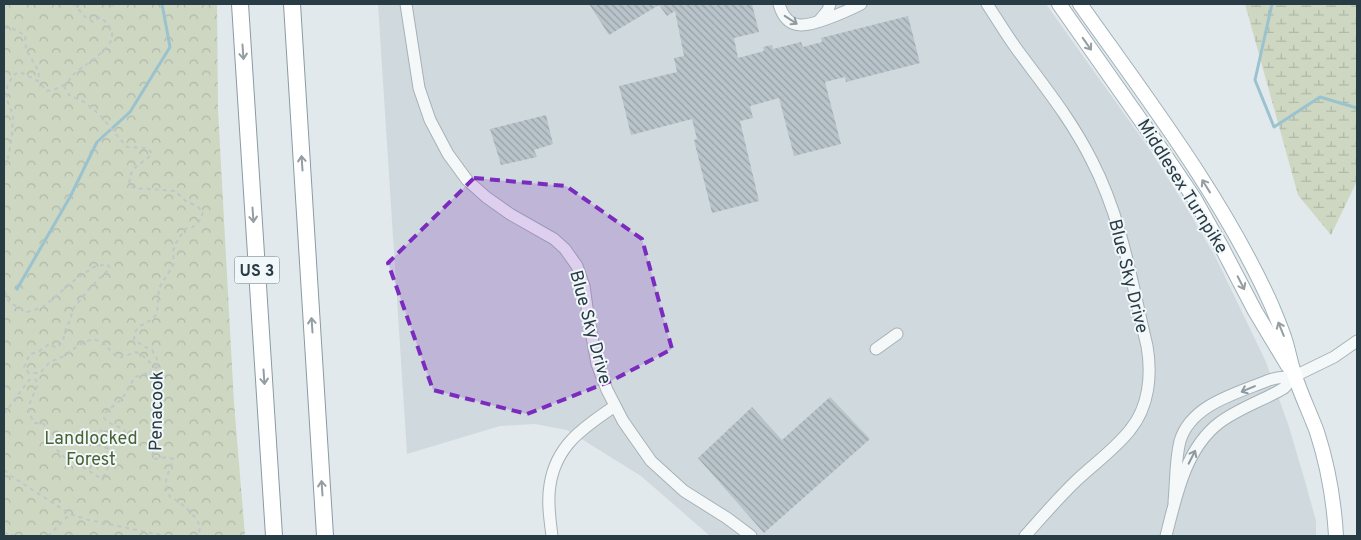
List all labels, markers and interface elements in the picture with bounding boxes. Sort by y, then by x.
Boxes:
one-way arrow [784,15,798,26]
one-way arrow [1082,36,1092,50]
one-way arrow [239,44,248,60]
street label: Middlesex Turnpike [1131,115,1232,258]
one-way arrow [297,156,306,172]
one-way arrow [1201,179,1211,193]
one-way arrow [249,206,258,222]
street label: Blue Sky Drive [1102,217,1153,336]
road number: US 3 [234,256,280,284]
street label: Blue Sky Drive [563,268,616,387]
one-way arrow [1237,275,1246,290]
one-way arrow [307,318,317,334]
one-way arrow [1276,322,1285,338]
one-way arrow [259,368,268,384]
street label: Penacook [145,371,170,451]
one-way arrow [1241,384,1256,394]
park label: Landlocked Forest [44,428,138,472]
one-way arrow [1188,450,1197,465]
one-way arrow [318,480,327,496]

